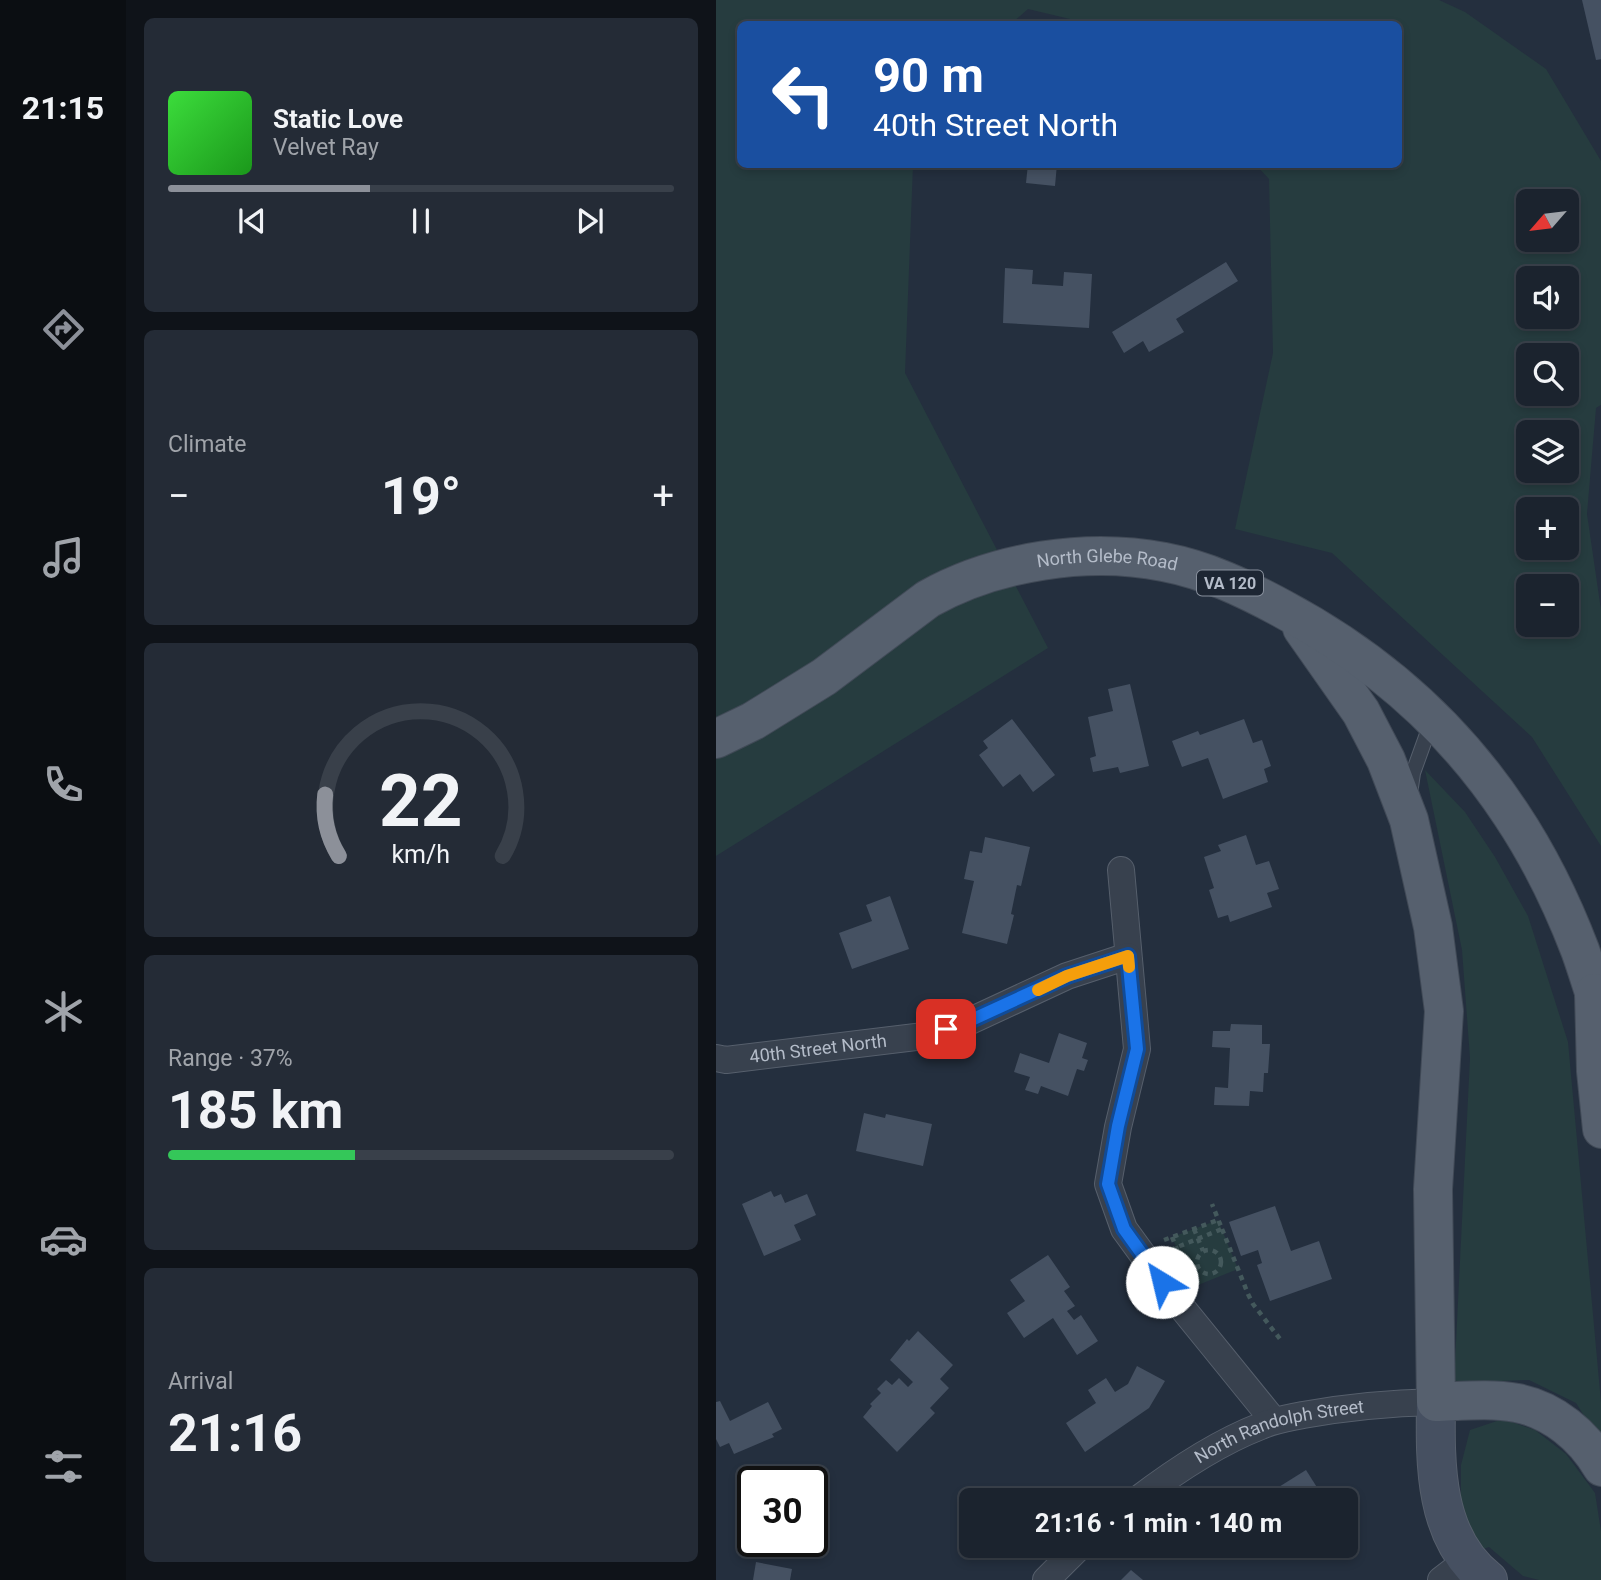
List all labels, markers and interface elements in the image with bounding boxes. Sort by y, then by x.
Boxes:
text: 90 m [873,47,984,104]
icon: left [758,49,849,140]
text: 21:15 [22,89,104,127]
text: Static Love [273,104,403,134]
text: 40th Street North [873,106,1118,144]
text: Velvet Ray [273,134,379,161]
north arrow [1516,189,1579,252]
map controls [1516,189,1579,637]
icon: previous [233,202,271,240]
icon: pause [402,202,440,240]
icon: next [571,202,609,240]
button: sound [1516,266,1579,329]
icon: directions [39,305,88,354]
button: search [1516,343,1579,406]
button: layers [1516,420,1579,483]
text: Climate [168,431,247,458]
text: 19° [381,466,461,527]
text: − [168,474,190,518]
text: + [652,474,674,518]
button: + [1516,497,1579,560]
icon: music [39,533,88,582]
street label: North Glebe Road [1035,545,1180,575]
road number: VA 120 [1197,570,1263,596]
button: − [1516,574,1579,637]
text: 22 [379,758,463,844]
icon: phone [39,760,88,809]
text: km/h [392,840,450,869]
icon: climate [39,987,88,1036]
pin [916,999,976,1059]
icon: arrive [927,1010,965,1048]
street label: 40th Street North [748,1030,888,1067]
text: Range · 37% [168,1045,293,1072]
text: 185 km [168,1080,343,1141]
icon: car [39,1215,88,1264]
position arrow [1125,1245,1199,1319]
text: Arrival [168,1368,233,1395]
street label: North Randolph Street [1191,1395,1365,1467]
text: 21:16 [168,1403,302,1464]
icon: filters [39,1442,88,1491]
speed limit sign: 30 [737,1466,828,1557]
text: 21:16 · 1 min · 140 m [1035,1508,1282,1538]

